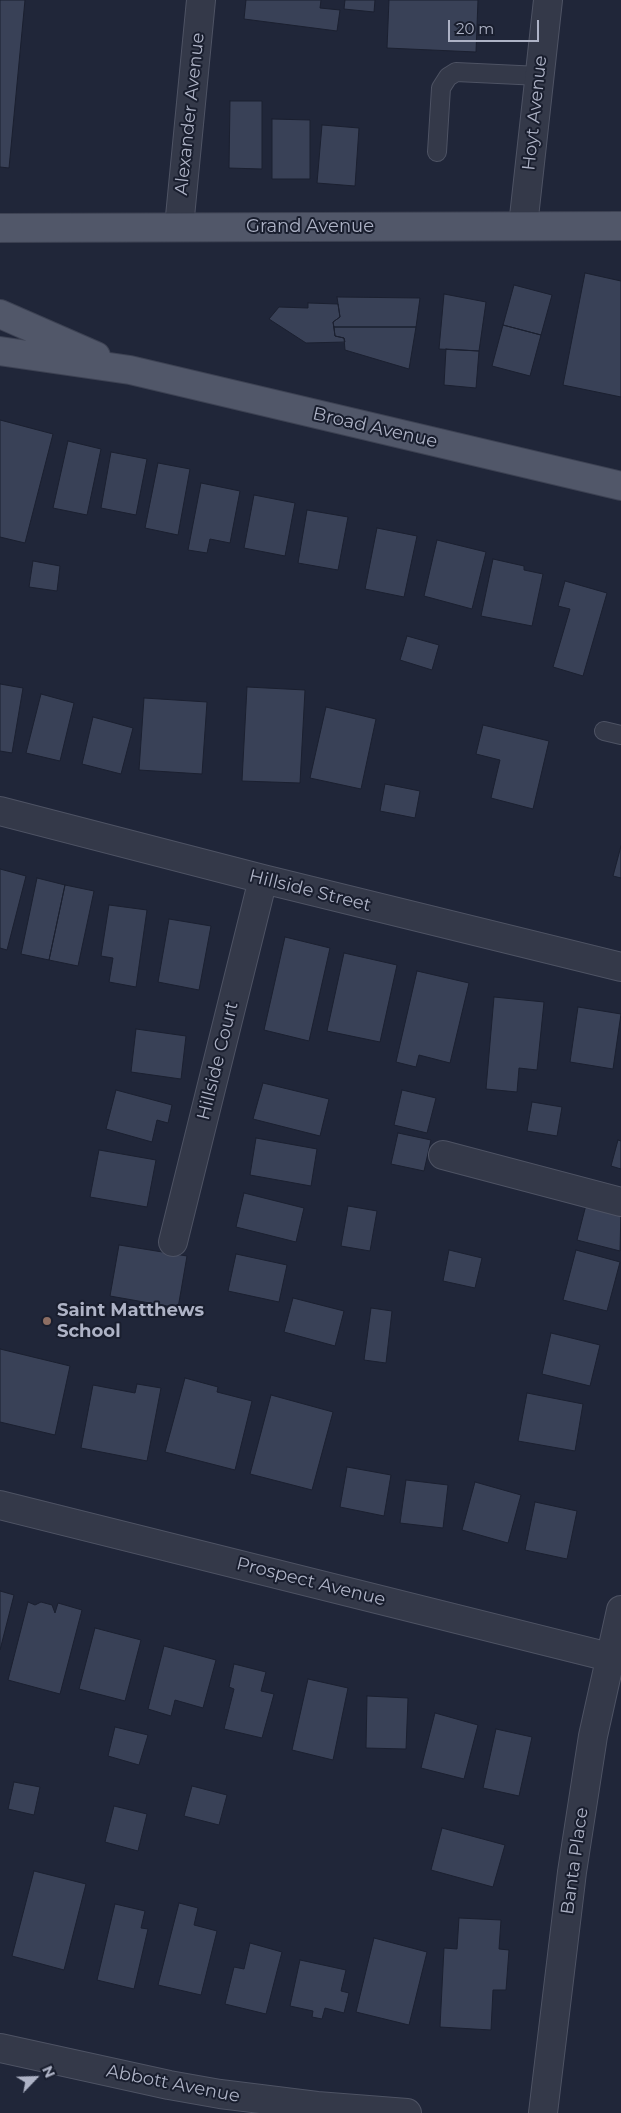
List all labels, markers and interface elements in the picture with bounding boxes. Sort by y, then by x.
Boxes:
scale bar [451,10,542,42]
text: 20 m [456,19,494,38]
street label: Alexander Avenue [171,32,209,196]
street label: Hoyt Avenue [518,54,552,172]
street label: Grand Avenue [246,216,374,238]
street label: Broad Avenue [311,403,439,453]
street label: Hillside Street [247,865,373,917]
street label: Hillside Court [193,1000,243,1122]
place label: Saint Matthews School [57,1300,204,1342]
marker: Saint Matthews School [41,1315,53,1327]
street label: Prospect Avenue [234,1553,388,1611]
street label: Banta Place [557,1806,593,1916]
north arrow [10,2053,60,2103]
street label: Abbott Avenue [104,2060,242,2108]
text: N [38,2063,59,2081]

